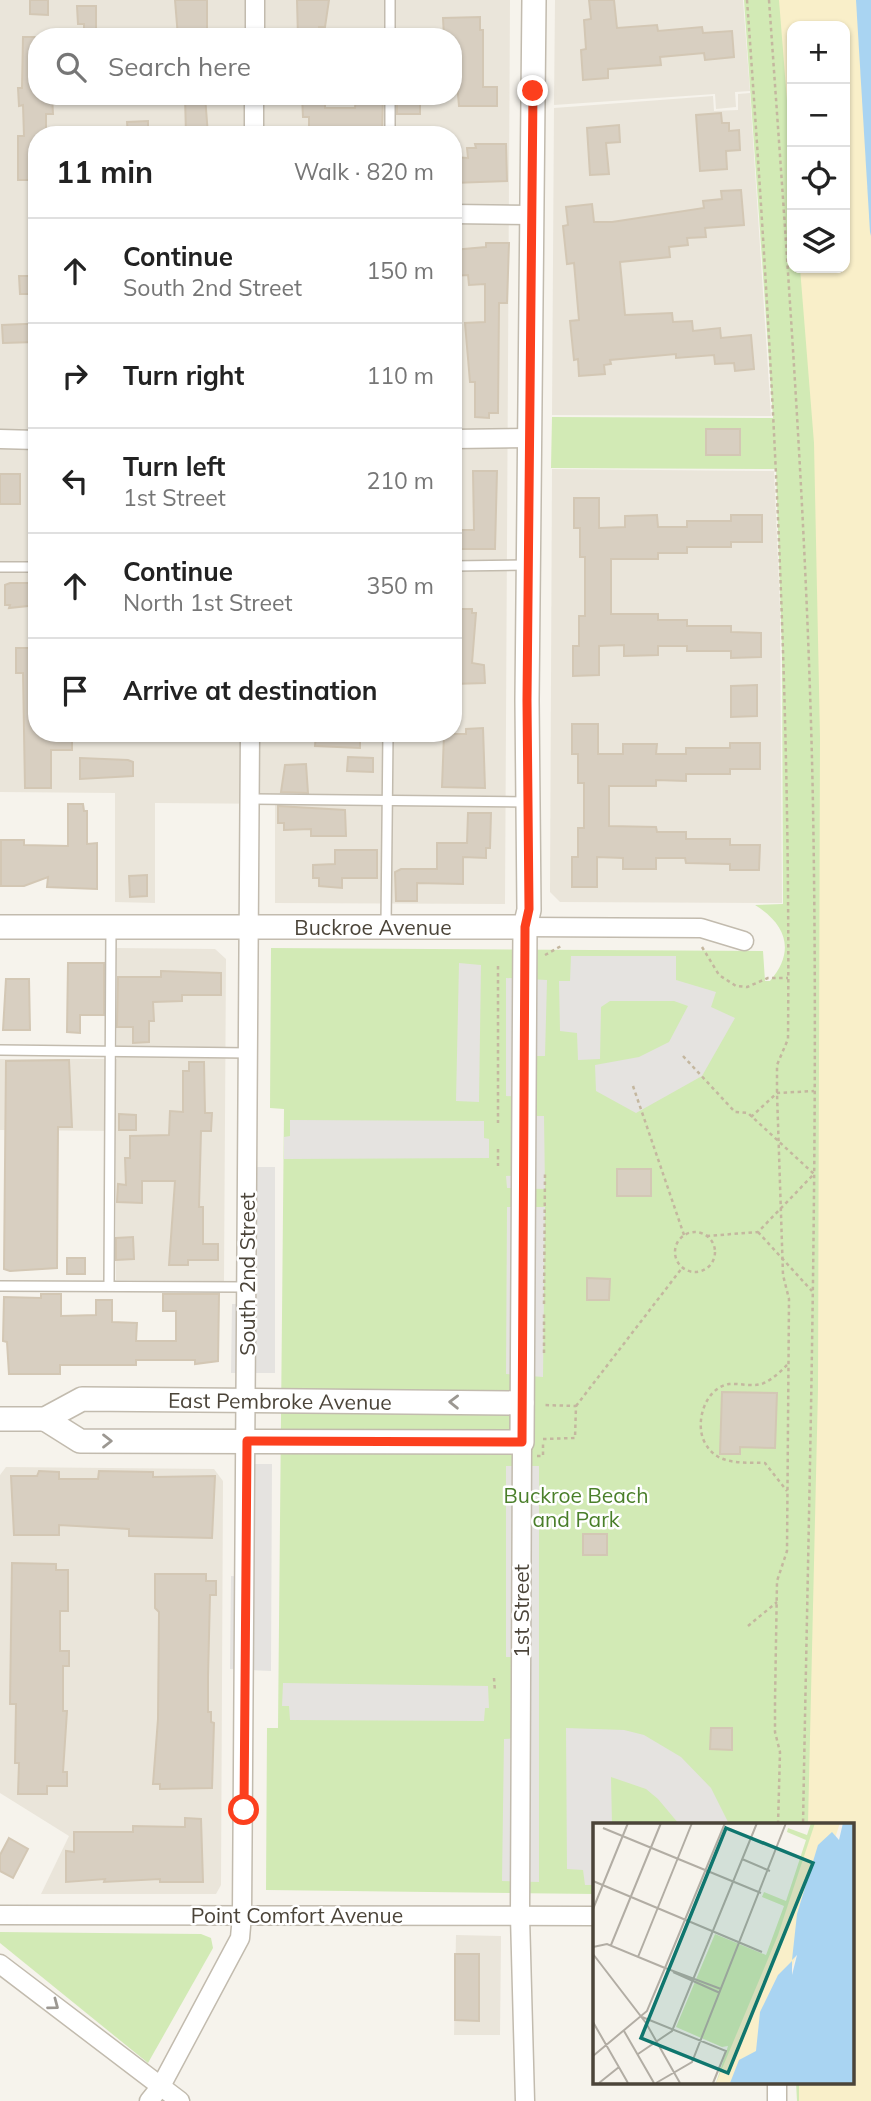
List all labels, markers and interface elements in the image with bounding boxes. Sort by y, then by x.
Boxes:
map controls [787,21,850,273]
button: + [787,21,850,84]
search box [28,28,462,105]
icon: search [52,48,90,86]
text: Search here [108,50,251,83]
route end [517,75,548,106]
button: − [787,84,850,147]
button: locate [787,147,850,210]
text: 11 min [56,153,153,191]
text: Walk · 820 m [294,157,434,186]
button: layers [787,210,850,273]
text: Continue [123,240,233,273]
icon: ahead [56,252,94,290]
text: 150 m [366,256,434,285]
text: South 2nd Street [123,273,302,302]
icon: right [56,357,94,395]
text: Turn right [123,359,244,392]
text: 110 m [366,361,434,390]
text: Turn left [123,450,225,483]
icon: left [56,462,94,500]
text: 210 m [366,466,434,495]
text: 1st Street [123,483,226,512]
text: Continue [123,555,233,588]
icon: ahead [56,567,94,605]
text: 350 m [366,571,434,600]
text: North 1st Street [123,588,293,617]
icon: arrive [56,672,94,710]
text: Arrive at destination [123,674,378,707]
street label: Buckroe Avenue [294,914,452,940]
street label: South 2nd Street [234,1192,260,1356]
street label: East Pembroke Avenue [168,1387,392,1415]
one-way arrow [448,1394,459,1409]
one-way arrow [102,1433,112,1449]
park label: Buckroe Beach and Park [504,1482,649,1532]
street label: 1st Street [508,1564,534,1658]
route start [228,1794,259,1825]
inset map [593,1823,854,2084]
street label: Point Comfort Avenue [191,1902,403,1928]
one-way arrow [47,1997,59,2010]

